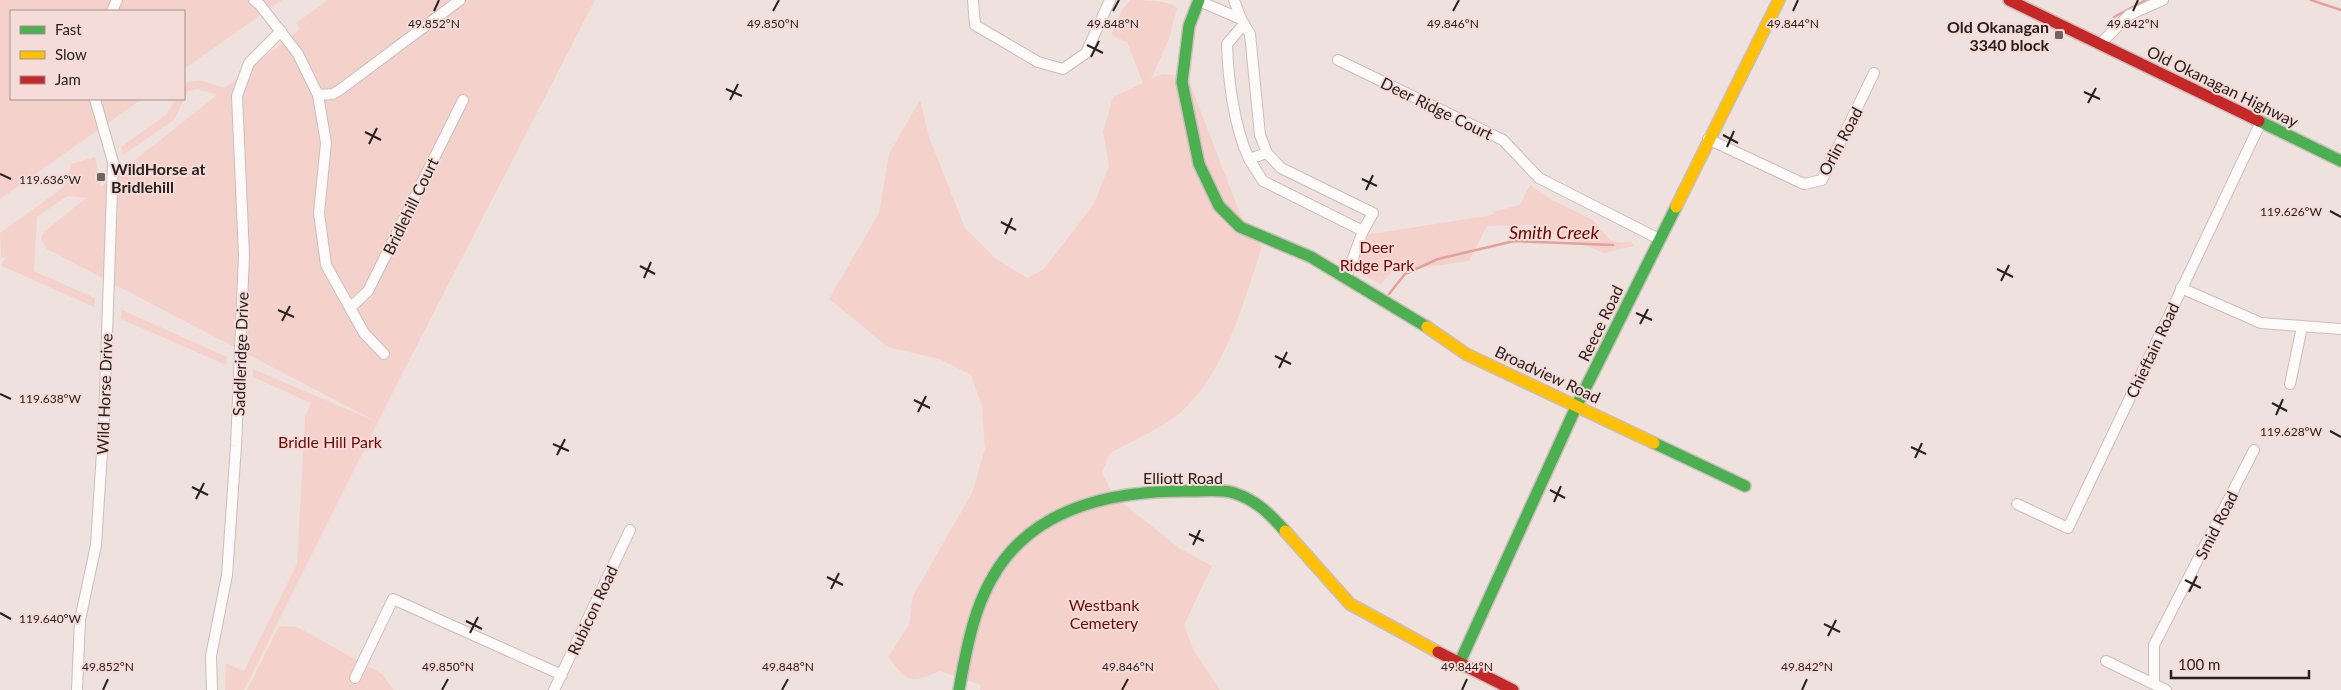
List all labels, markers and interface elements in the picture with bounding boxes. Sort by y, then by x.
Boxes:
legend [10,10,185,100]
text: 49.852°N [408,16,460,31]
text: 49.850°N [747,16,799,31]
text: 49.848°N [1087,16,1139,31]
text: 49.846°N [1427,16,1479,31]
text: 49.844°N [1767,16,1819,31]
text: 49.842°N [2107,16,2159,31]
place label: Old Okanagan 3340 block [1947,17,2049,54]
text: Fast [55,20,82,38]
marker: Old Okanagan 3340 block [2053,29,2065,41]
street label: Old Okanagan Highway [2144,41,2302,131]
text: Slow [55,45,87,63]
text: Jam [55,70,81,88]
street label: Deer Ridge Court [1378,73,1496,143]
street label: Orlin Road [1814,104,1866,178]
street label: Bridlehill Court [378,154,442,258]
place label: WildHorse at Bridlehill [111,159,205,196]
marker: WildHorse at Bridlehill [95,171,107,183]
text: 119.636°W [19,172,82,187]
text: 119.626°W [2260,204,2323,219]
water label: Smith Creek [1509,221,1599,243]
park label: Deer Ridge Park [1340,237,1415,274]
street label: Reece Road [1574,282,1626,364]
street label: Saddleridge Drive [228,292,252,416]
street label: Chieftain Road [2122,299,2182,401]
street label: Wild Horse Drive [92,333,116,455]
street label: Broadview Road [1492,341,1604,407]
text: 119.638°W [19,391,82,406]
text: 119.628°W [2260,424,2323,439]
park label: Bridle Hill Park [278,432,383,451]
street label: Elliott Road [1143,468,1223,487]
street label: Smid Road [2191,488,2241,562]
street label: Rubicon Road [563,562,621,658]
park label: Westbank Cemetery [1069,595,1140,632]
text: 119.640°W [19,611,82,626]
scale bar [2171,648,2308,680]
text: 100 m [2178,655,2220,673]
text: 49.852°N [82,659,134,674]
text: 49.850°N [422,659,474,674]
text: 49.848°N [762,659,814,674]
text: 49.846°N [1102,659,1154,674]
text: 49.844°N [1441,659,1493,674]
text: 49.842°N [1781,659,1833,674]

